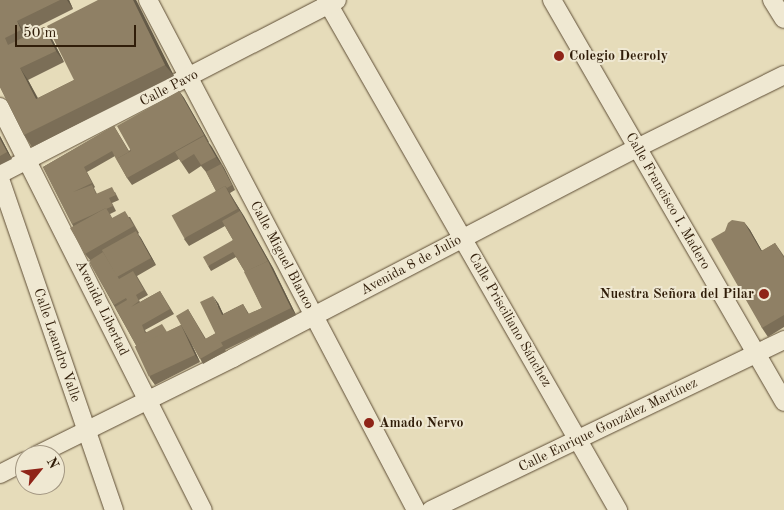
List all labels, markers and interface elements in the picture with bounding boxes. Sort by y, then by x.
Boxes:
scale bar [18,15,139,47]
text: 50 m [23,26,57,41]
place label: Colegio Decroly [569,48,668,64]
marker: Colegio Decroly [553,50,565,62]
street label: Calle Pavo [137,66,201,110]
street label: Calle Francisco I. Madero [622,130,714,272]
street label: Calle Miguel Blanco [246,198,318,312]
street label: Avenida 8 de Julio [358,231,464,299]
street label: Calle Prisciliano Sánchez [465,250,555,390]
street label: Avenida Libertad [72,258,132,358]
street label: Calle Leandro Valle [30,286,84,404]
place label: Nuestra Señora del Pilar [600,286,754,302]
marker: Nuestra Señora del Pilar [758,288,770,300]
street label: Calle Enrique González Martínez [516,374,700,476]
place label: Amado Nervo [379,415,463,431]
marker: Amado Nervo [363,417,375,429]
north arrow [15,445,65,495]
text: N [44,455,61,471]

